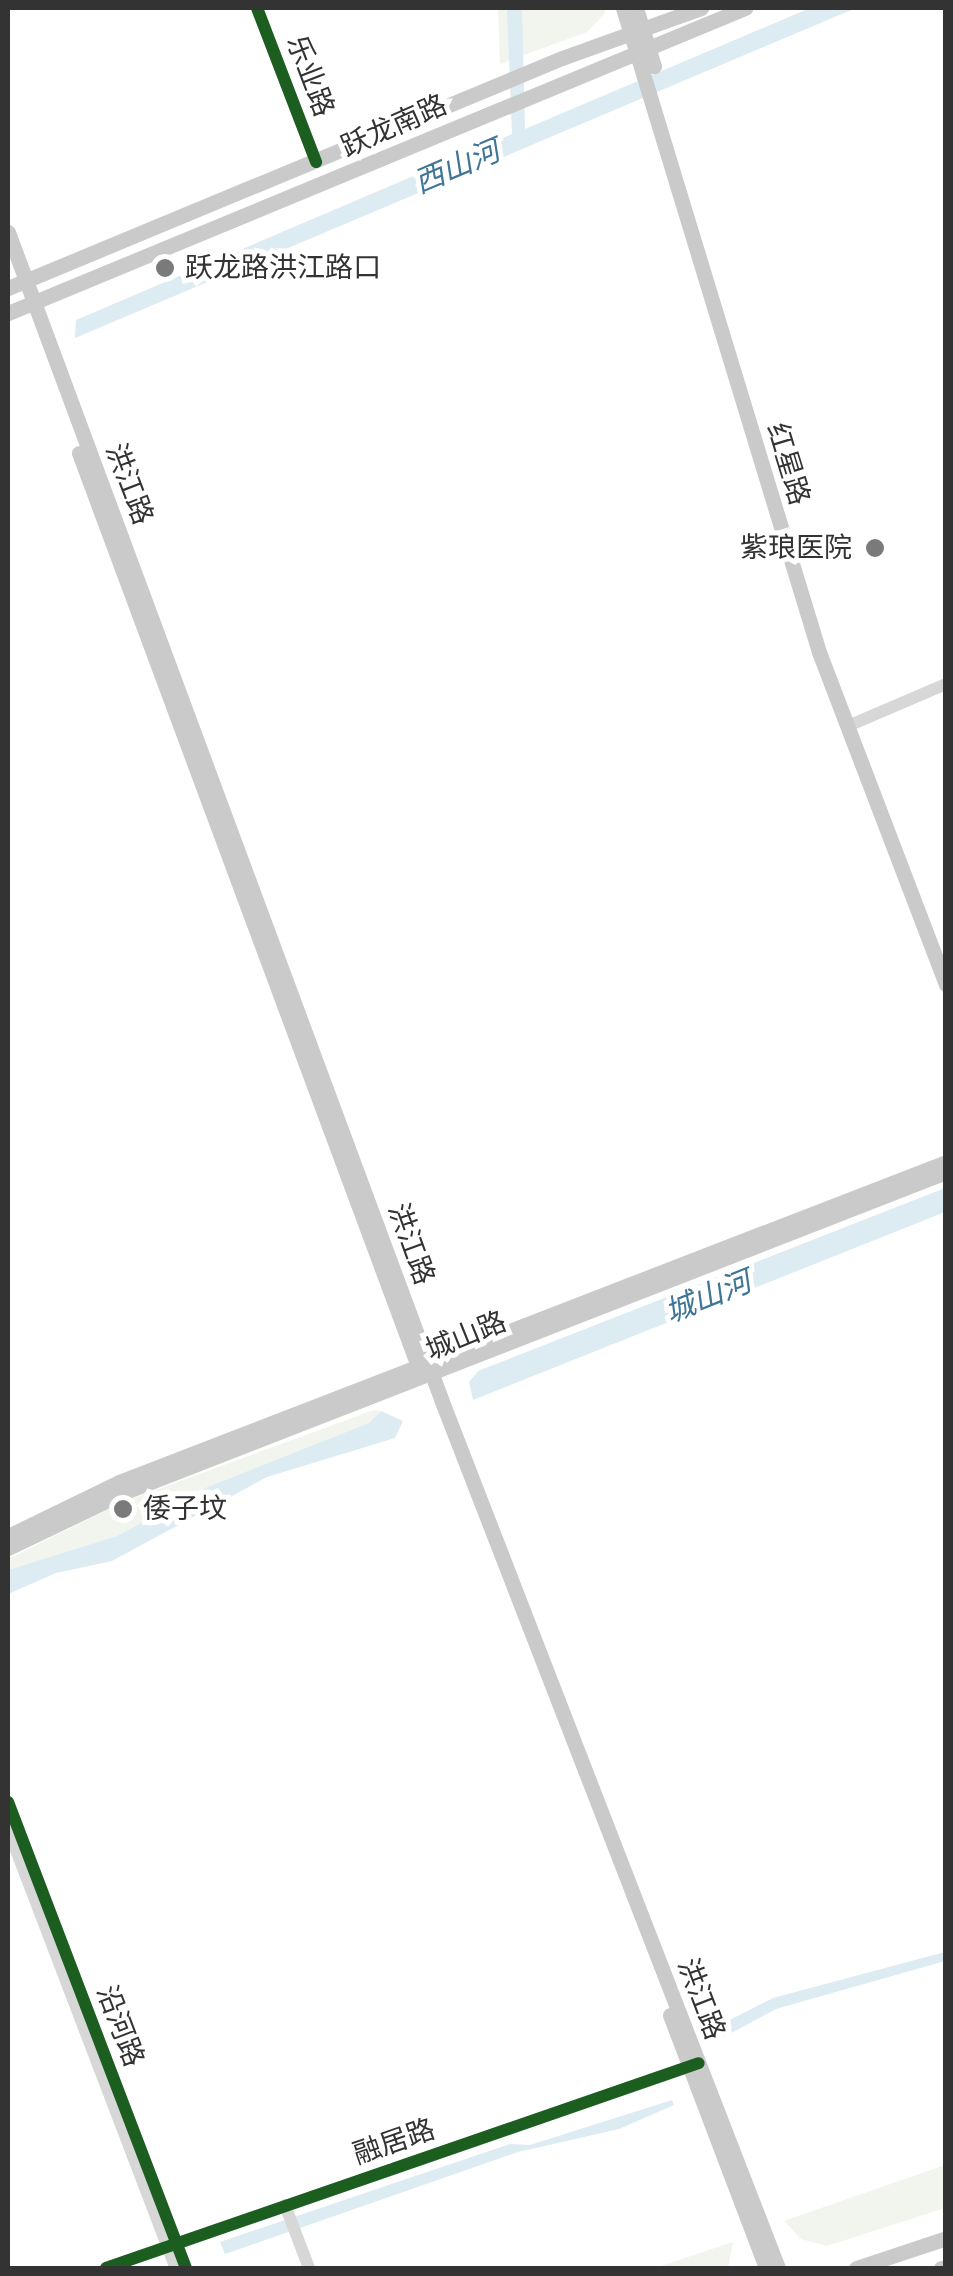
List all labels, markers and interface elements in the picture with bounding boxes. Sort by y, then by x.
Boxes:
street label: 乐业路 [279,31,341,121]
street label: 跃龙南路 [336,88,452,164]
water label: 西山河 [409,133,505,201]
place label: 跃龙路洪江路口 [185,251,381,285]
marker: 跃龙路洪江路口 [154,257,176,279]
street label: 红星路 [760,419,816,509]
street label: 洪江路 [98,439,160,529]
place label: 紫琅医院 [740,531,852,565]
marker: 紫琅医院 [862,535,888,561]
street label: 洪江路 [381,1199,441,1289]
water label: 城山河 [660,1263,756,1331]
street label: 城山路 [421,1305,511,1367]
place label: 倭子坟 [143,1492,227,1526]
marker: 倭子坟 [112,1498,134,1520]
street label: 洪江路 [670,1954,732,2044]
street label: 沿河路 [89,1981,151,2071]
street label: 融居路 [349,2112,439,2172]

